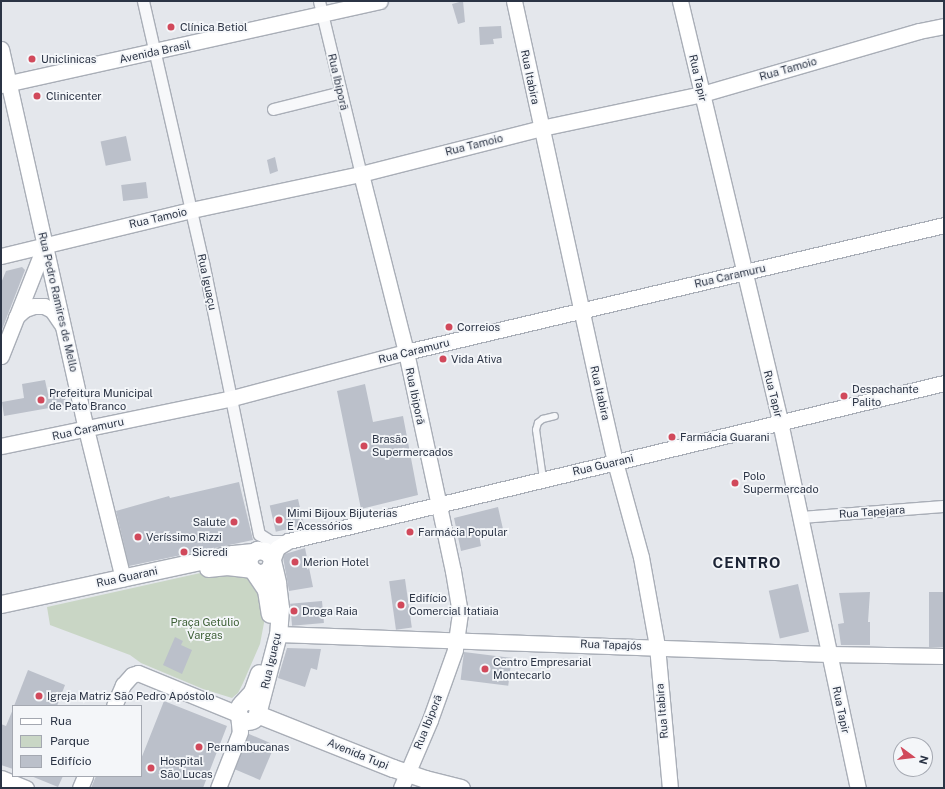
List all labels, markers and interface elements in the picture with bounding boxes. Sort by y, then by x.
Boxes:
place label: Clínica Betiol [180,20,247,34]
marker: Clínica Betiol [165,21,177,33]
street label: Avenida Brasil [118,38,192,66]
street label: Rua Itabira [518,49,542,105]
place label: Uniclinicas [41,52,96,66]
street label: Rua Ibiporã [325,52,351,112]
marker: Uniclinicas [26,53,38,65]
street label: Rua Tapir [686,53,710,103]
street label: Rua Tamoio [758,55,818,83]
place label: Clinicenter [46,89,102,103]
marker: Clinicenter [31,90,43,102]
street label: Rua Tamoio [444,131,504,159]
street label: Rua Tamoio [128,205,188,231]
street label: Rua Pedro Ramires de Mello [35,231,81,373]
street label: Rua Iguaçu [195,253,219,311]
street label: Rua Caramuru [693,261,767,291]
place label: Correios [457,320,500,334]
marker: Correios [444,322,454,332]
street label: Rua Caramuru [377,336,451,366]
place label: Vida Ativa [451,352,502,366]
marker: Vida Ativa [438,354,448,364]
street label: Rua Itabira [587,365,613,421]
street label: Rua Ibiporã [403,366,427,426]
street label: Rua Tapir [761,369,785,419]
place label: Despachante Palito [852,383,919,409]
place label: Prefeitura Municipal de Pato Branco [49,387,153,413]
marker: Despachante Palito [839,391,849,401]
marker: Prefeitura Municipal de Pato Branco [36,395,46,405]
street label: Rua Caramuru [51,415,125,443]
place label: Farmácia Guarani [680,430,770,444]
marker: Farmácia Guarani [667,432,677,442]
place label: Brasão Supermercados [372,433,453,459]
marker: Brasão Supermercados [359,441,369,451]
street label: Rua Guarani [571,452,635,478]
place label: Polo Supermercado [743,470,819,496]
marker: Polo Supermercado [730,478,740,488]
street label: Rua Tapejara [838,503,906,521]
place label: Mimi Bijoux Bijuterias E Acessórios [287,507,397,533]
place label: Salute [193,515,226,529]
marker: Mimi Bijoux Bijuterias E Acessórios [274,515,284,525]
marker: Salute [229,517,239,527]
place label: Farmácia Popular [418,525,508,539]
marker: Farmácia Popular [405,527,415,537]
place label: Veríssimo Rizzi [146,530,222,544]
marker: Veríssimo Rizzi [133,532,143,542]
place label: Sicredi [192,545,228,559]
marker: Sicredi [179,547,189,557]
district label: CENTRO [713,554,781,572]
place label: Merion Hotel [303,555,369,569]
marker: Merion Hotel [290,557,300,567]
street label: Rua Guarani [95,564,159,590]
place label: Edifício Comercial Itatiaia [409,592,498,618]
marker: Edifício Comercial Itatiaia [396,600,406,610]
place label: Droga Raia [302,604,358,618]
marker: Droga Raia [289,606,299,616]
park label: Praça Getúlio Vargas [171,616,239,642]
street label: Rua Iguaçu [258,632,284,690]
street label: Rua Tapajós [580,637,642,653]
place label: Centro Empresarial Montecarlo [493,656,592,682]
marker: Centro Empresarial Montecarlo [480,664,490,674]
street label: Rua Itabira [653,683,671,739]
street label: Rua Tapir [830,685,852,735]
place label: Igreja Matriz São Pedro Apóstolo [47,689,215,703]
marker: Igreja Matriz São Pedro Apóstolo [34,691,44,701]
street label: Rua Ibiporã [411,693,445,751]
legend [12,705,142,777]
text: Rua [50,714,72,728]
text: Parque [50,734,90,748]
street label: Avenida Tupi [325,736,391,772]
north arrow [893,737,933,777]
place label: Pernambucanas [207,740,289,754]
marker: Pernambucanas [194,742,204,752]
text: Edifício [50,754,91,768]
text: N [917,754,931,766]
place label: Hospital São Lucas [160,755,213,781]
marker: Hospital São Lucas [145,762,157,774]

